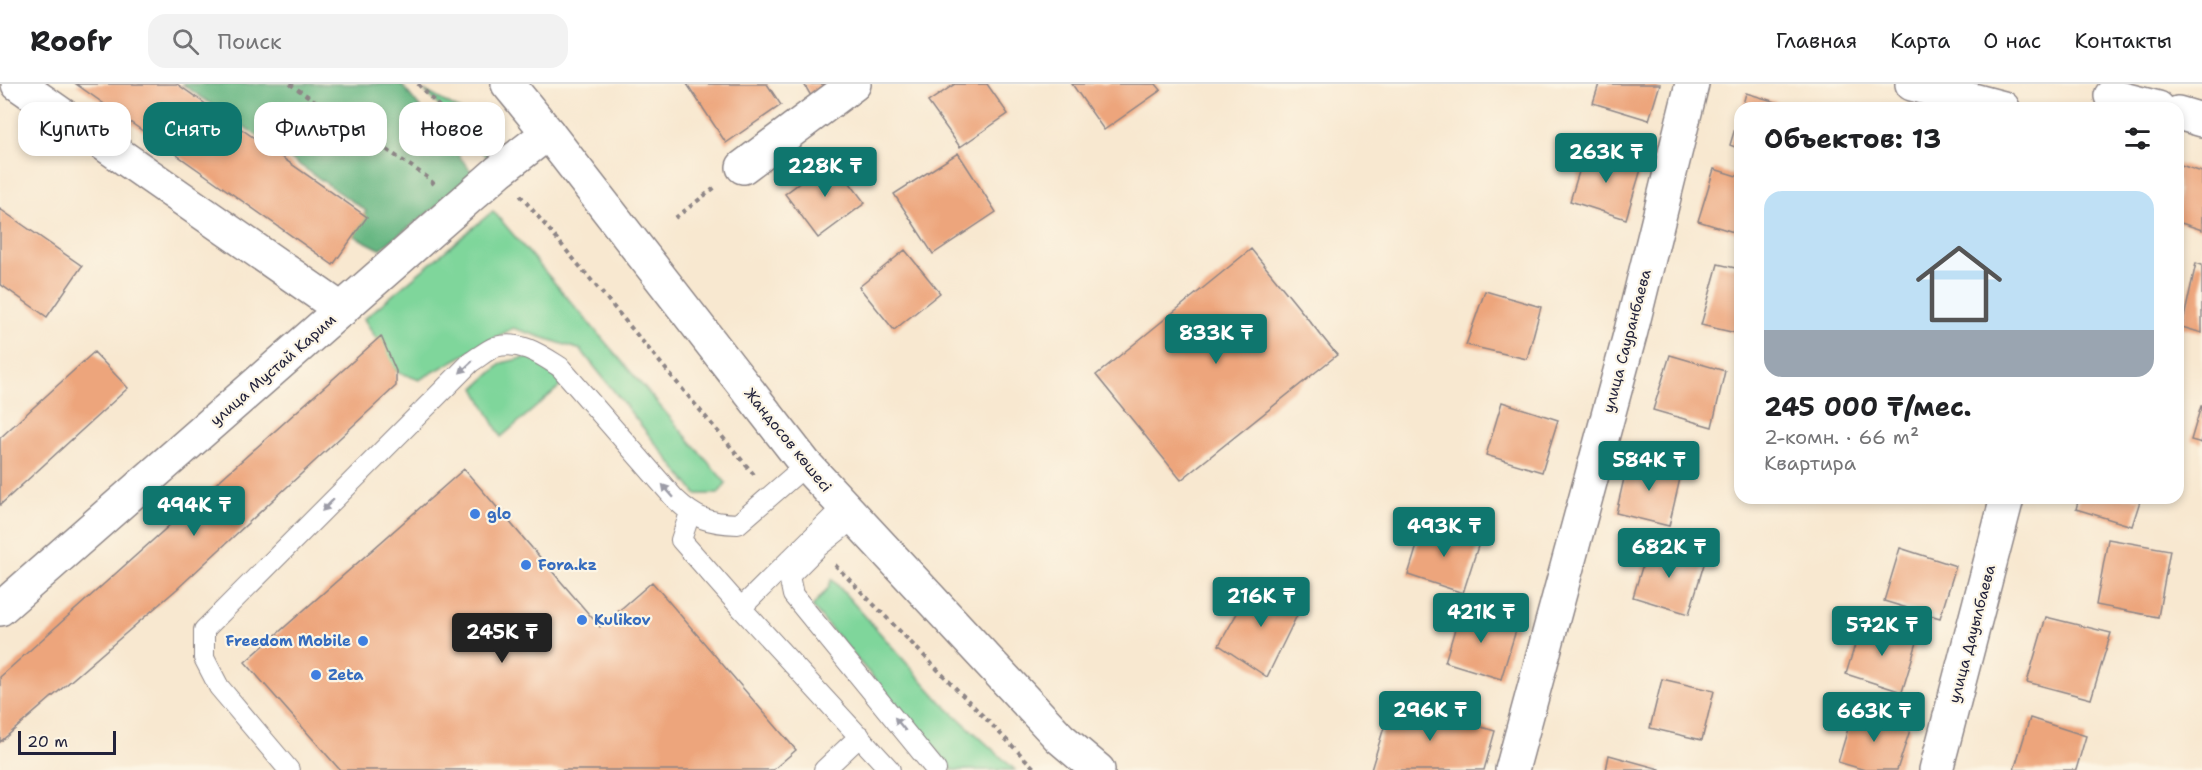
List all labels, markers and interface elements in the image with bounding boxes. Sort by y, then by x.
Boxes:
search box [148,14,568,68]
text: Roofr [30,22,112,60]
icon: search [169,25,202,58]
text: Поиск [217,27,282,56]
text: Главная [1776,27,1857,55]
text: Карта [1890,27,1950,55]
text: О нас [1983,27,2041,55]
text: Контакты [2074,27,2172,55]
chip: Купить [18,102,131,156]
chip: Снять [143,102,242,156]
chip: Фильтры [254,102,387,156]
chip: Новое [399,102,505,156]
text: Объектов: 13 [1764,121,1941,156]
icon: filters [2121,122,2154,155]
pin: 263K ₸ [1557,133,1655,184]
text: 263K ₸ [1569,139,1643,165]
pin: 228K ₸ [776,147,874,198]
text: 228K ₸ [788,153,862,179]
icon: home [1905,230,2013,338]
street label: улица Сауранбаева [1598,266,1656,415]
street label: улица Мустай Карим [206,310,340,430]
pin: 833K ₸ [1167,314,1265,365]
text: 833K ₸ [1179,320,1253,346]
one-way arrow [459,360,474,374]
street label: Жандосов көшесі [740,384,836,496]
text: 245 000 ₸/мес. [1764,389,1972,424]
text: 2-комн. · 66 m² [1764,424,1919,450]
pin: 584K ₸ [1600,441,1698,492]
text: 584K ₸ [1612,447,1686,473]
text: Квартира [1764,450,1856,476]
one-way arrow [662,484,675,499]
pin: 494K ₸ [145,486,243,537]
text: 494K ₸ [157,492,231,518]
one-way arrow [321,498,336,512]
place label: glo [487,504,512,524]
marker: glo [468,507,482,521]
pin: 493K ₸ [1395,507,1493,558]
text: 493K ₸ [1407,513,1481,539]
pin: 682K ₸ [1620,528,1718,579]
text: 682K ₸ [1632,534,1706,560]
place label: Fora.kz [538,555,597,575]
marker: Fora.kz [519,558,533,572]
street label: улица Дауылбаева [1944,562,2000,705]
pin: 216K ₸ [1212,577,1310,628]
text: 216K ₸ [1227,583,1295,609]
pin: 421K ₸ [1432,593,1530,644]
text: 421K ₸ [1447,599,1515,625]
pin: 572K ₸ [1833,606,1931,657]
place label: Kulikov [594,610,651,630]
text: 572K ₸ [1846,612,1918,638]
pin: 245K ₸ [453,613,551,664]
marker: Kulikov [575,613,589,627]
text: 245K ₸ [466,619,538,645]
place label: Freedom Mobile [226,631,351,651]
marker: Freedom Mobile [356,634,370,648]
place label: Zeta [328,665,364,685]
marker: Zeta [309,668,323,682]
pin: 296K ₸ [1381,691,1479,742]
pin: 663K ₸ [1825,692,1923,743]
text: 296K ₸ [1393,697,1467,723]
text: 663K ₸ [1837,698,1911,724]
one-way arrow [893,716,906,732]
scale bar [18,728,116,756]
text: 20 m [27,731,68,752]

